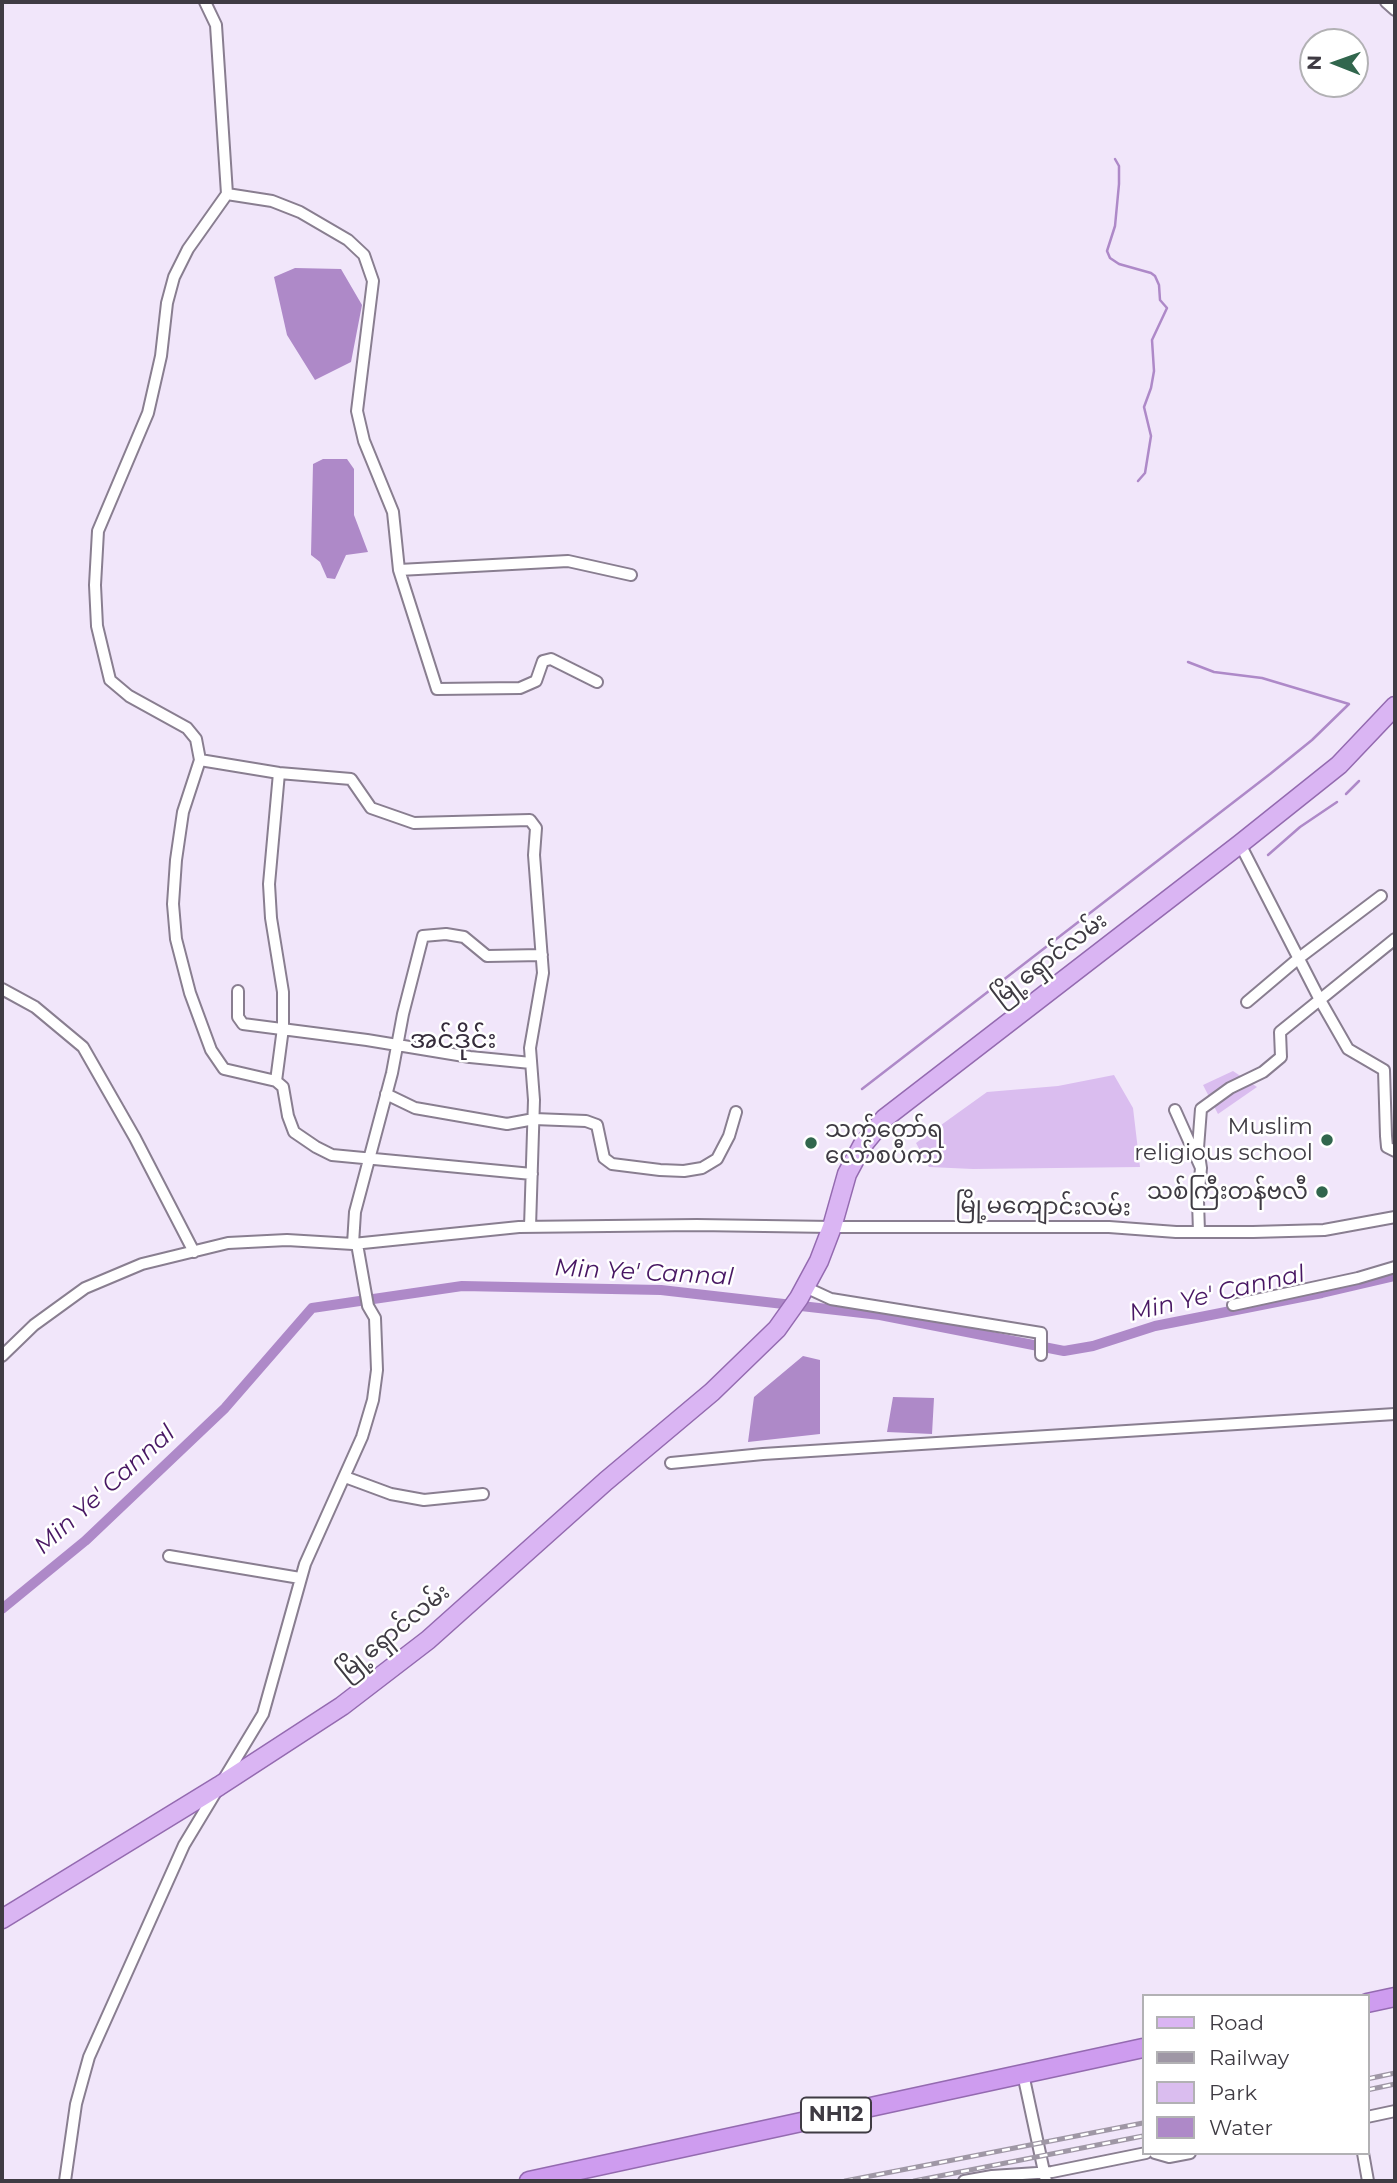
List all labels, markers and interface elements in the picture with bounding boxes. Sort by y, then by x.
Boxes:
north arrow [1299,28,1369,98]
text: N [1303,55,1326,71]
street label: မြို့ရှောင်လမ်း [987,907,1113,1011]
district label: အင်ဒိုင်း [409,1024,497,1056]
place label: Muslim religious school [1134,1113,1313,1167]
place label: သက်တော်ရ လော်စပီကာ [825,1116,943,1170]
marker: Muslim religious school [1319,1132,1335,1148]
marker: သက်တော်ရ လော်စပီကာ [803,1135,819,1151]
place label: သစ်ကြီးတန်ဗလီ [1147,1178,1308,1206]
marker: သစ်ကြီးတန်ဗလီ [1314,1184,1330,1200]
street label: မြို့မကျောင်းလမ်း [955,1192,1131,1222]
water label: Min Ye' Cannal [554,1254,734,1292]
water label: Min Ye' Cannal [1126,1260,1308,1328]
water label: Min Ye' Cannal [29,1419,181,1561]
street label: မြို့ရှောင်လမ်း [332,1578,456,1686]
legend [1142,1994,1369,2155]
text: Road [1209,2010,1264,2035]
text: Railway [1209,2045,1289,2070]
text: Park [1209,2080,1257,2105]
road number: NH12 [801,2098,871,2132]
text: Water [1209,2115,1273,2140]

